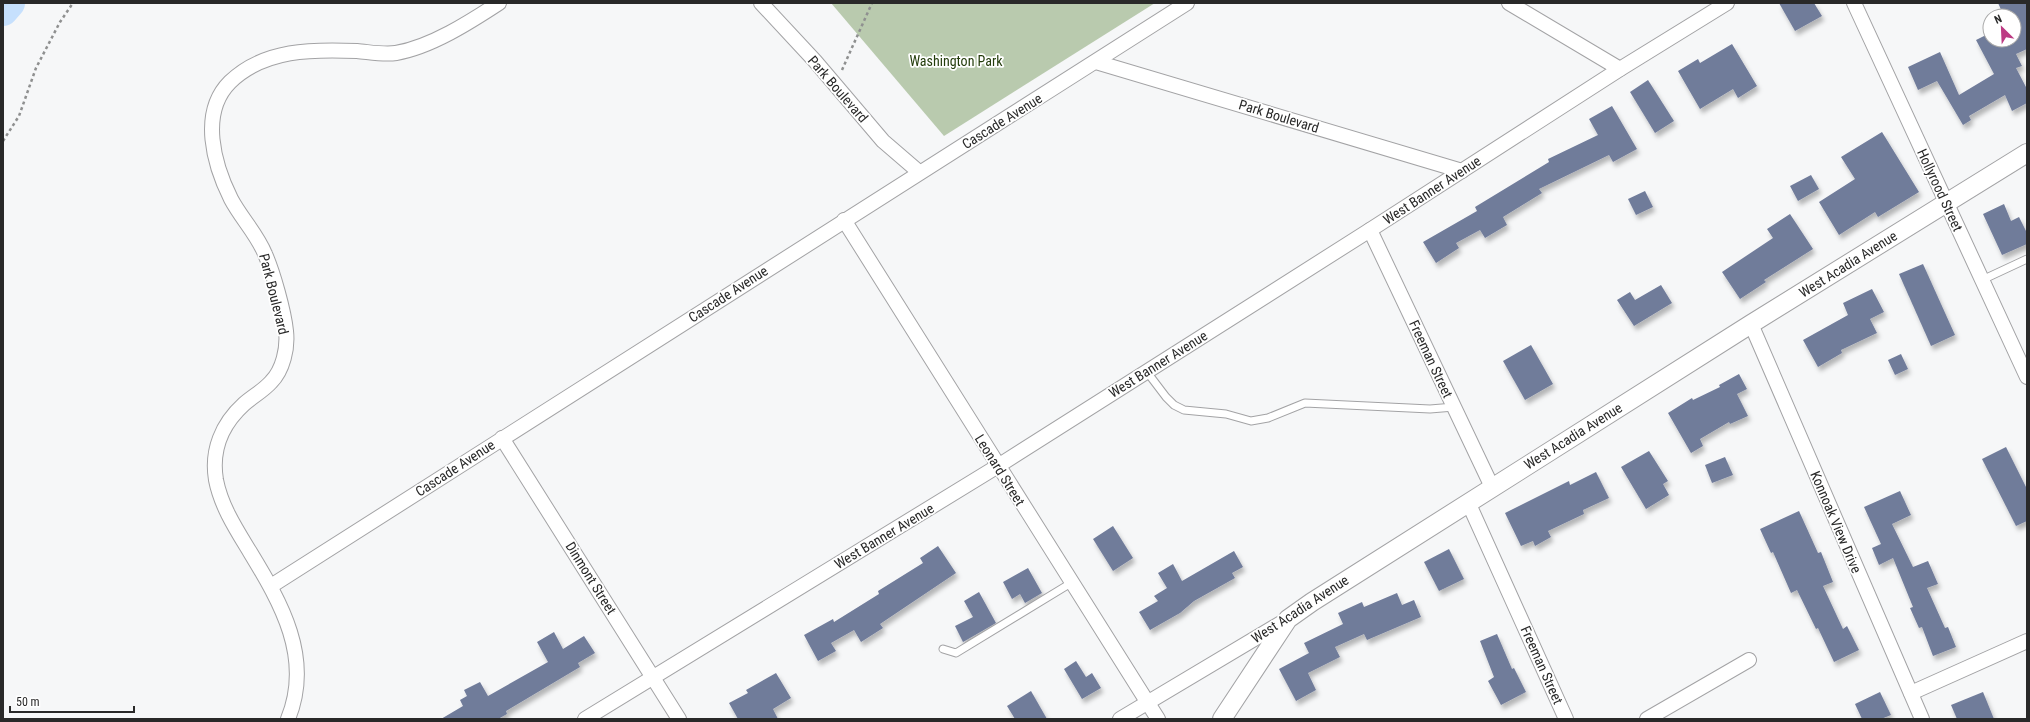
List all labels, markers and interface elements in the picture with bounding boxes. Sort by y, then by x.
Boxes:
north arrow [1982,8,2022,48]
text: N [1992,12,2004,27]
street label: Park Boulevard [805,52,871,126]
park label: Washington Park [909,53,1003,69]
street label: Cascade Avenue [959,90,1045,152]
street label: Park Boulevard [1237,96,1321,136]
street label: Hollyrood Street [1914,146,1966,234]
street label: West Banner Avenue [1380,152,1484,227]
street label: West Acadia Avenue [1796,227,1900,301]
street label: Park Boulevard [256,252,292,336]
street label: Cascade Avenue [685,262,771,326]
street label: Freeman Street [1406,318,1456,400]
street label: West Banner Avenue [1106,327,1211,401]
street label: West Acadia Avenue [1521,399,1625,473]
street label: Leonard Street [972,431,1028,509]
street label: Cascade Avenue [412,436,498,500]
street label: Konnoak View Drive [1807,469,1865,576]
street label: West Banner Avenue [831,500,937,572]
street label: Dinmont Street [562,539,620,617]
street label: West Acadia Avenue [1249,571,1352,646]
street label: Freeman Street [1518,623,1566,707]
scale bar [10,688,134,714]
text: 50 m [16,695,40,709]

